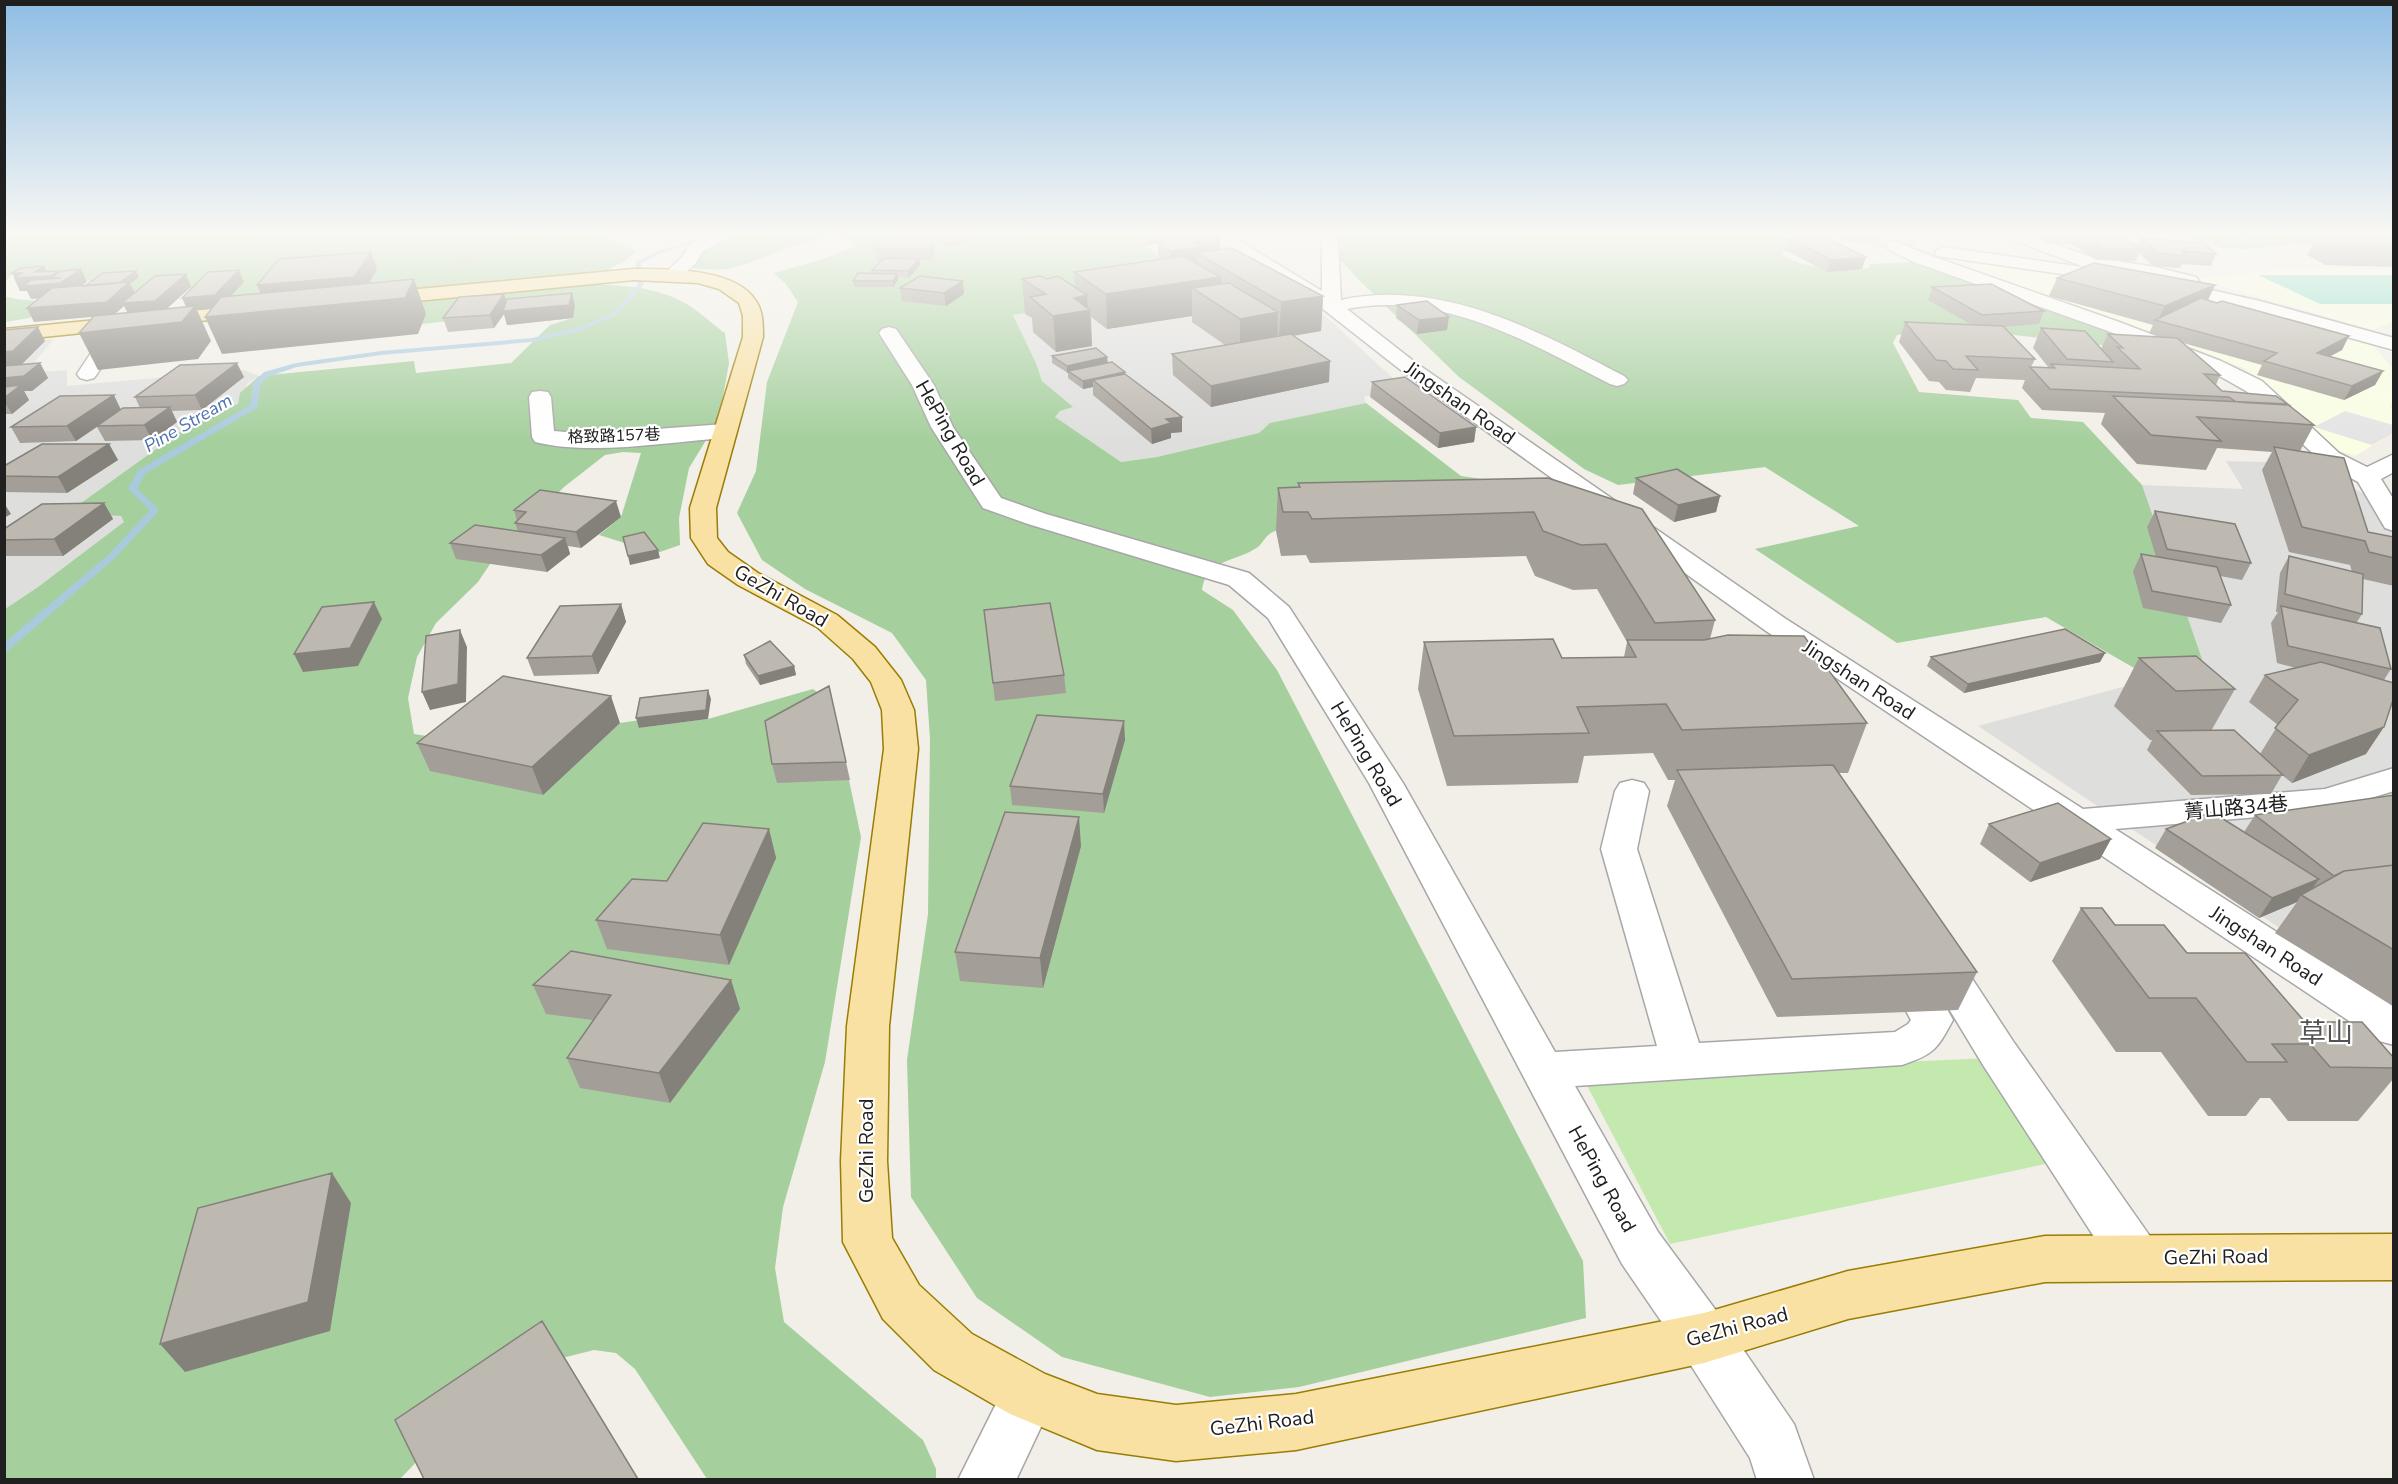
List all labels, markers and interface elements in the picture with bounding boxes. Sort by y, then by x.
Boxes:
street label: Jingshan Road [1399,354,1521,451]
street label: HePing Road [909,375,991,491]
water label: Pine Stream [139,388,237,458]
street label: 格致路157巷 [567,423,661,449]
street label: GeZhi Road [729,558,833,634]
street label: Jingshan Road [1797,633,1920,726]
street label: HePing Road [1324,697,1408,811]
street label: 菁山路34巷 [2183,790,2289,826]
street label: Jingshan Road [2204,899,2327,992]
district label: 草山 [2299,1015,2353,1052]
street label: GeZhi Road [853,1099,880,1203]
street label: HePing Road [1562,1121,1642,1237]
street label: GeZhi Road [2163,1243,2269,1271]
street label: GeZhi Road [1683,1300,1791,1354]
street label: GeZhi Road [1208,1403,1316,1443]

